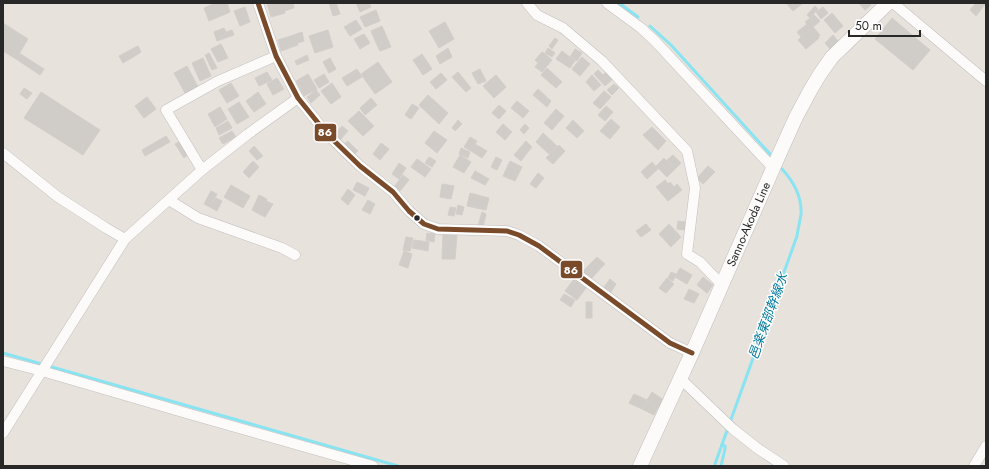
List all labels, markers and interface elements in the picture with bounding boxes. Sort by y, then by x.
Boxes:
scale bar [849,12,920,38]
text: 50 m [855,17,882,35]
line badge: 86 [314,123,337,142]
text: 86 [318,124,332,140]
street label: Sanno-Akoda Line [722,179,775,269]
unlabelled marker [412,213,422,223]
line badge: 86 [560,260,583,279]
text: 86 [564,262,578,278]
water label: 邑楽東部幹線水 [744,268,793,362]

